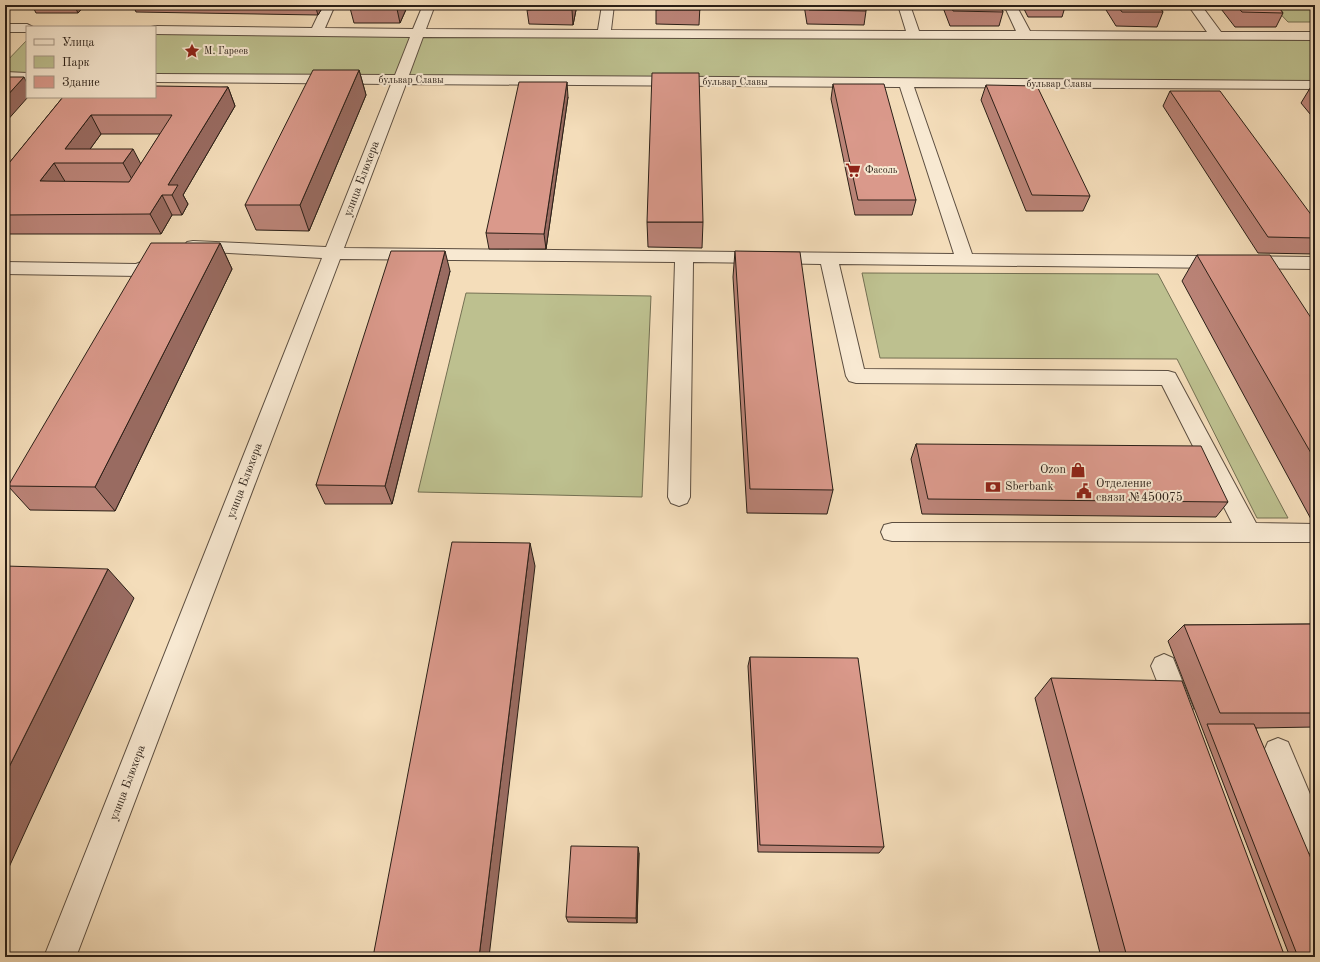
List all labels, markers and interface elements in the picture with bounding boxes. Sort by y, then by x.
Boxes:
legend [26,26,156,98]
text: Улица [62,37,95,49]
place icon: М. Гареев [183,42,201,60]
place label: М. Гареев [204,46,248,56]
text: Парк [62,57,90,69]
street label: бульвар Славы [378,75,444,85]
text: Здание [62,77,100,89]
street label: бульвар Славы [702,77,768,87]
street label: бульвар Славы [1026,79,1092,89]
street label: улица Блюхера [342,139,382,218]
supermarket icon: Фасоль [844,161,862,179]
place label: Фасоль [865,165,898,175]
street label: улица Блюхера [225,441,265,520]
shop icon: Ozon [1069,461,1087,479]
place label: Ozon [1040,464,1067,476]
bank icon: Sberbank [984,478,1002,496]
place label: Отделение связи №450075 [1096,478,1183,504]
place label: Sberbank [1005,481,1054,493]
public building icon: Отделение связи №450075 [1075,482,1093,500]
street label: улица Блюхера [108,743,148,822]

